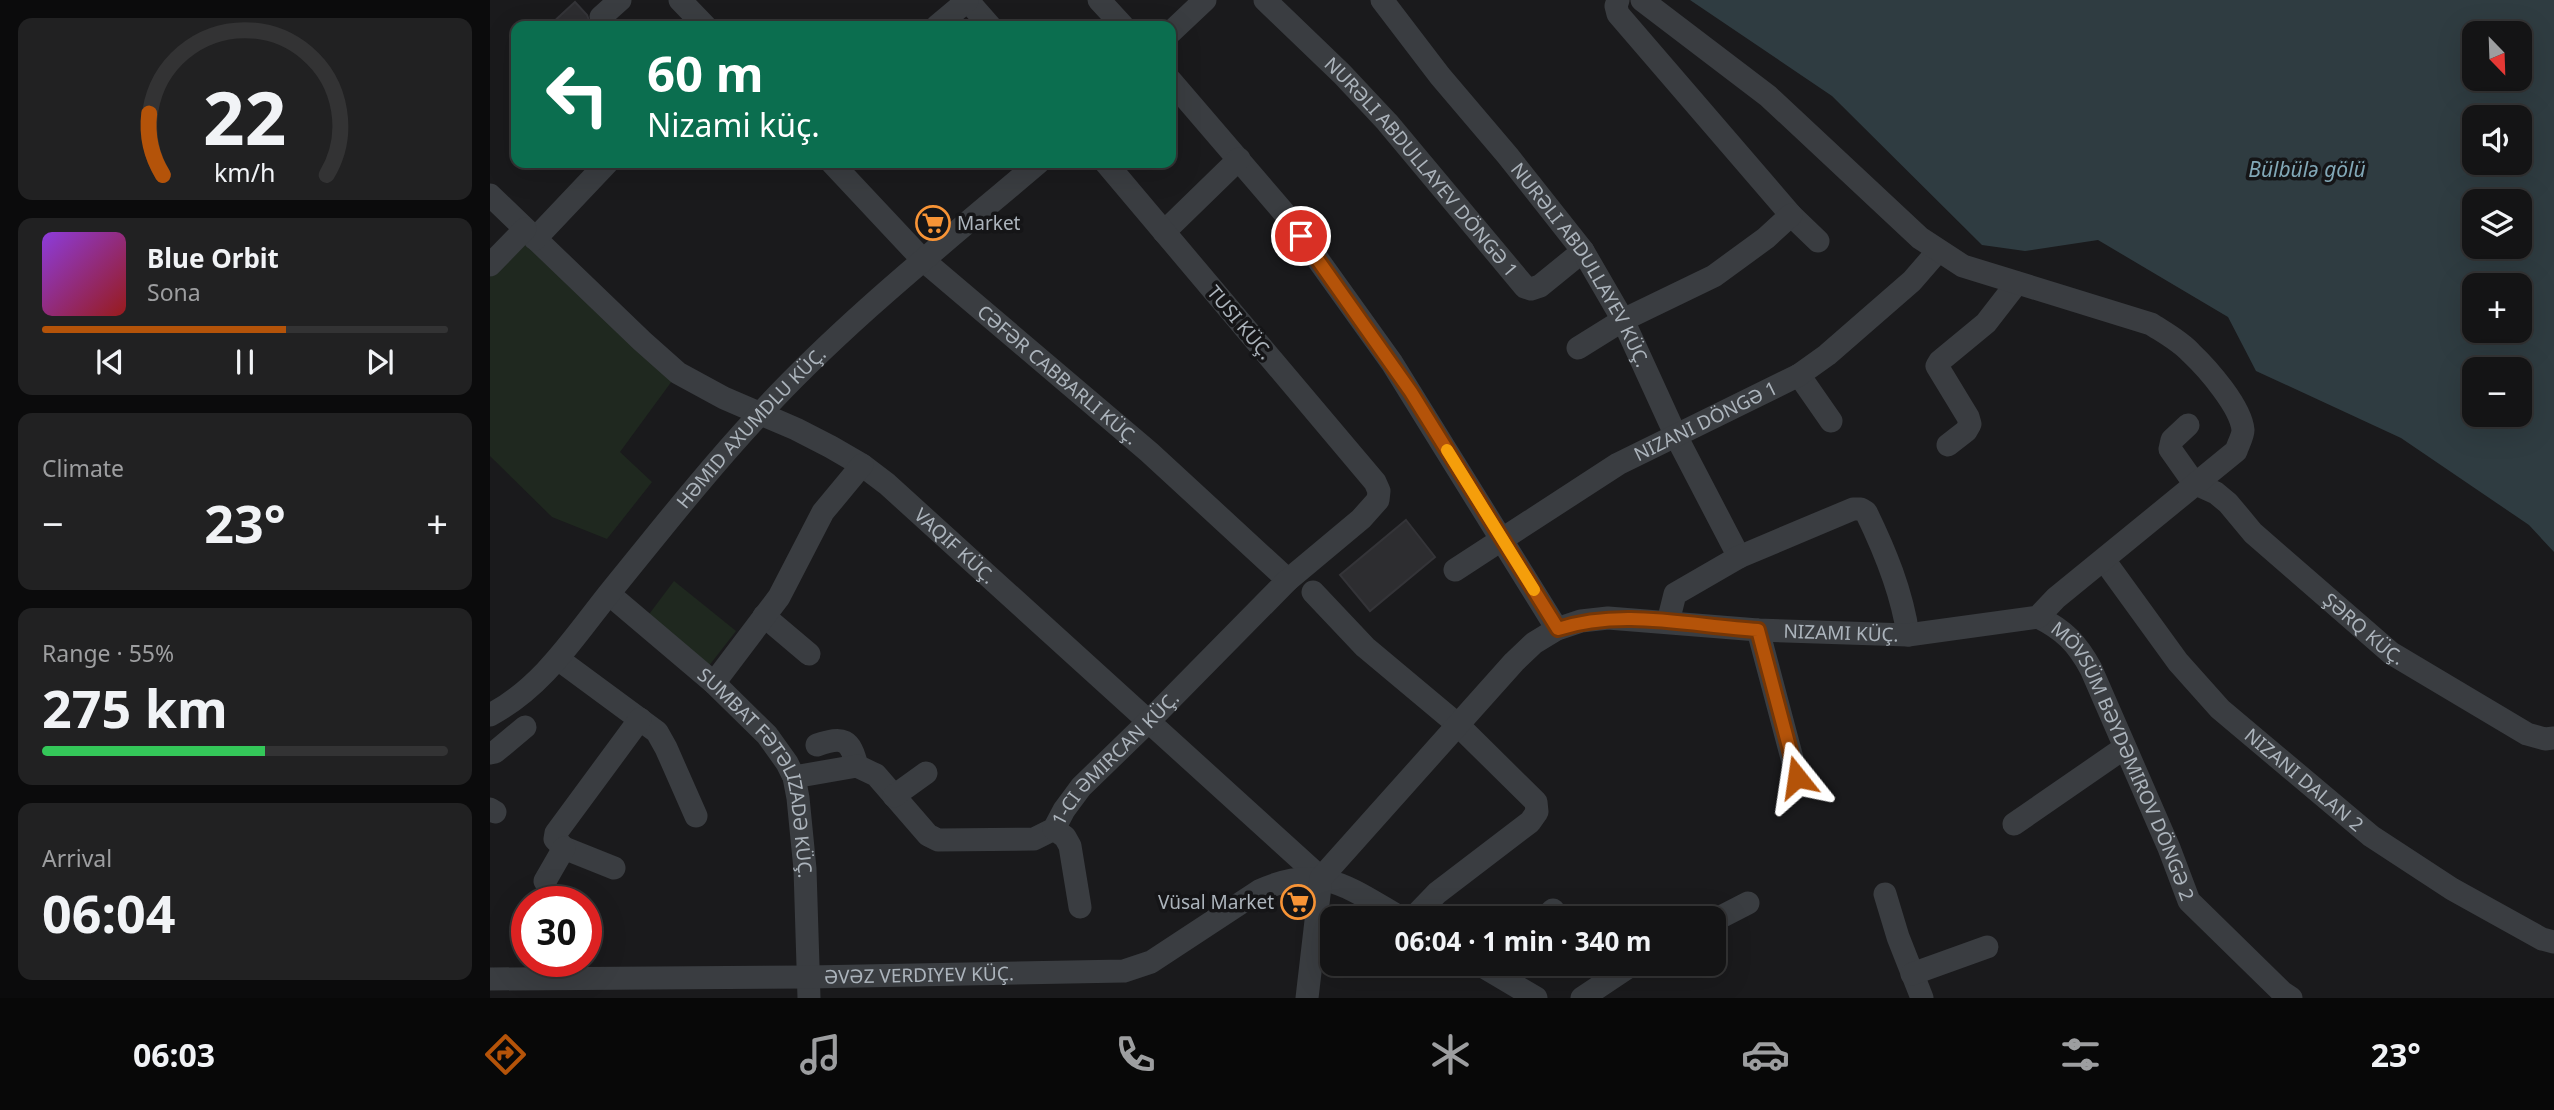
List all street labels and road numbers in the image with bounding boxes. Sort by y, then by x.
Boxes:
street label: NURƏLI ABDULLAYEV DÖNGƏ 1 [1319,51,1524,282]
street label: NURƏLI ABDULLAYEV KÜÇ. [1505,157,1656,371]
street label: TUSI KÜÇ. [1201,280,1279,364]
street label: CƏFƏR CABBARLI KÜÇ. [972,299,1144,450]
street label: HƏMID AXUMDLU KÜÇ. [670,341,831,514]
street label: NIZANI DÖNGƏ 1 [1630,375,1782,467]
street label: VAQIF KÜÇ. [909,502,1001,589]
street label: ŞƏRQ KÜÇ. [2318,587,2409,671]
street label: MÖVSÜM BƏYDƏMIROV DÖNGƏ 2 [2046,615,2201,904]
street label: NIZAMI KÜÇ. [1783,618,1899,648]
street label: SUMBAT FƏTƏLIZADƏ KÜÇ. [692,662,818,879]
street label: 1-CI ƏMIRCAN KÜÇ. [1045,685,1185,830]
street label: NIZANI DALAN 2 [2239,722,2369,837]
street label: ƏVƏZ VERDIYEV KÜÇ. [824,960,1014,990]

